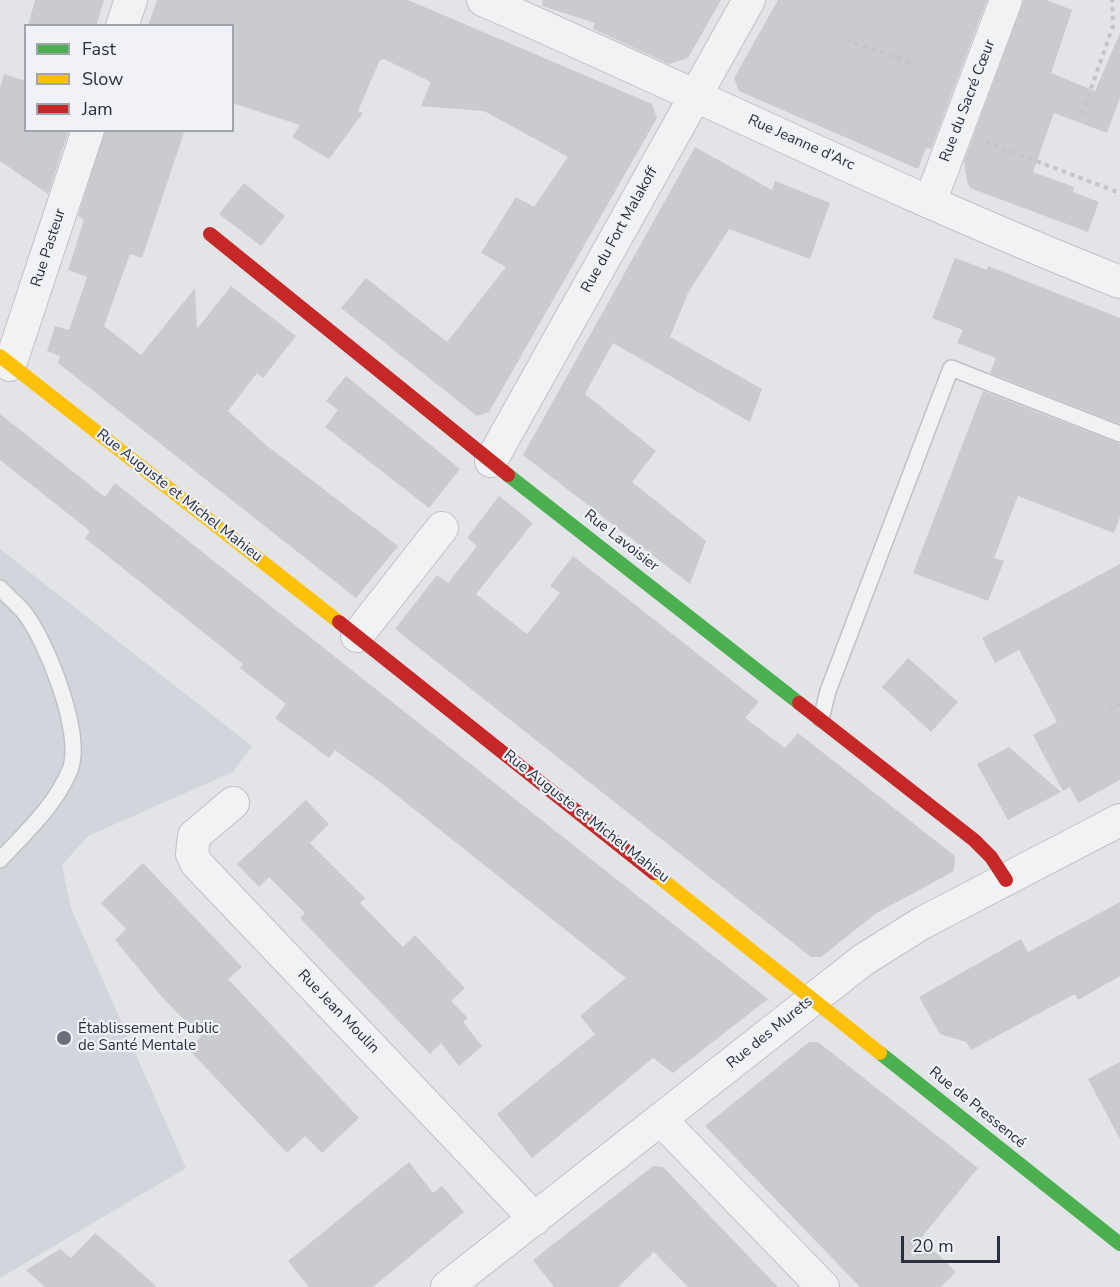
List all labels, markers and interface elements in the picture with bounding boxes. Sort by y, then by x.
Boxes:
legend [24,24,234,132]
text: Fast [82,37,116,61]
street label: Rue du Sacré Cœur [936,37,1000,165]
text: Slow [82,67,123,91]
text: Jam [82,97,113,121]
street label: Rue Jeanne d'Arc [745,111,857,175]
street label: Rue du Fort Malakoff [578,164,662,296]
street label: Rue Pasteur [28,206,70,290]
street label: Rue Auguste et Michel Mahieu [93,426,265,566]
street label: Rue Lavoisier [580,506,662,576]
street label: Rue Auguste et Michel Mahieu [500,747,672,887]
street label: Rue Jean Moulin [294,966,382,1058]
street label: Rue des Murets [724,993,816,1073]
place label: Établissement Public de Santé Mentale [78,1020,219,1055]
marker: Établissement Public de Santé Mentale [55,1029,73,1047]
street label: Rue de Pressencé [925,1064,1029,1152]
scale bar [904,1224,1003,1262]
text: 20 m [912,1234,954,1258]

